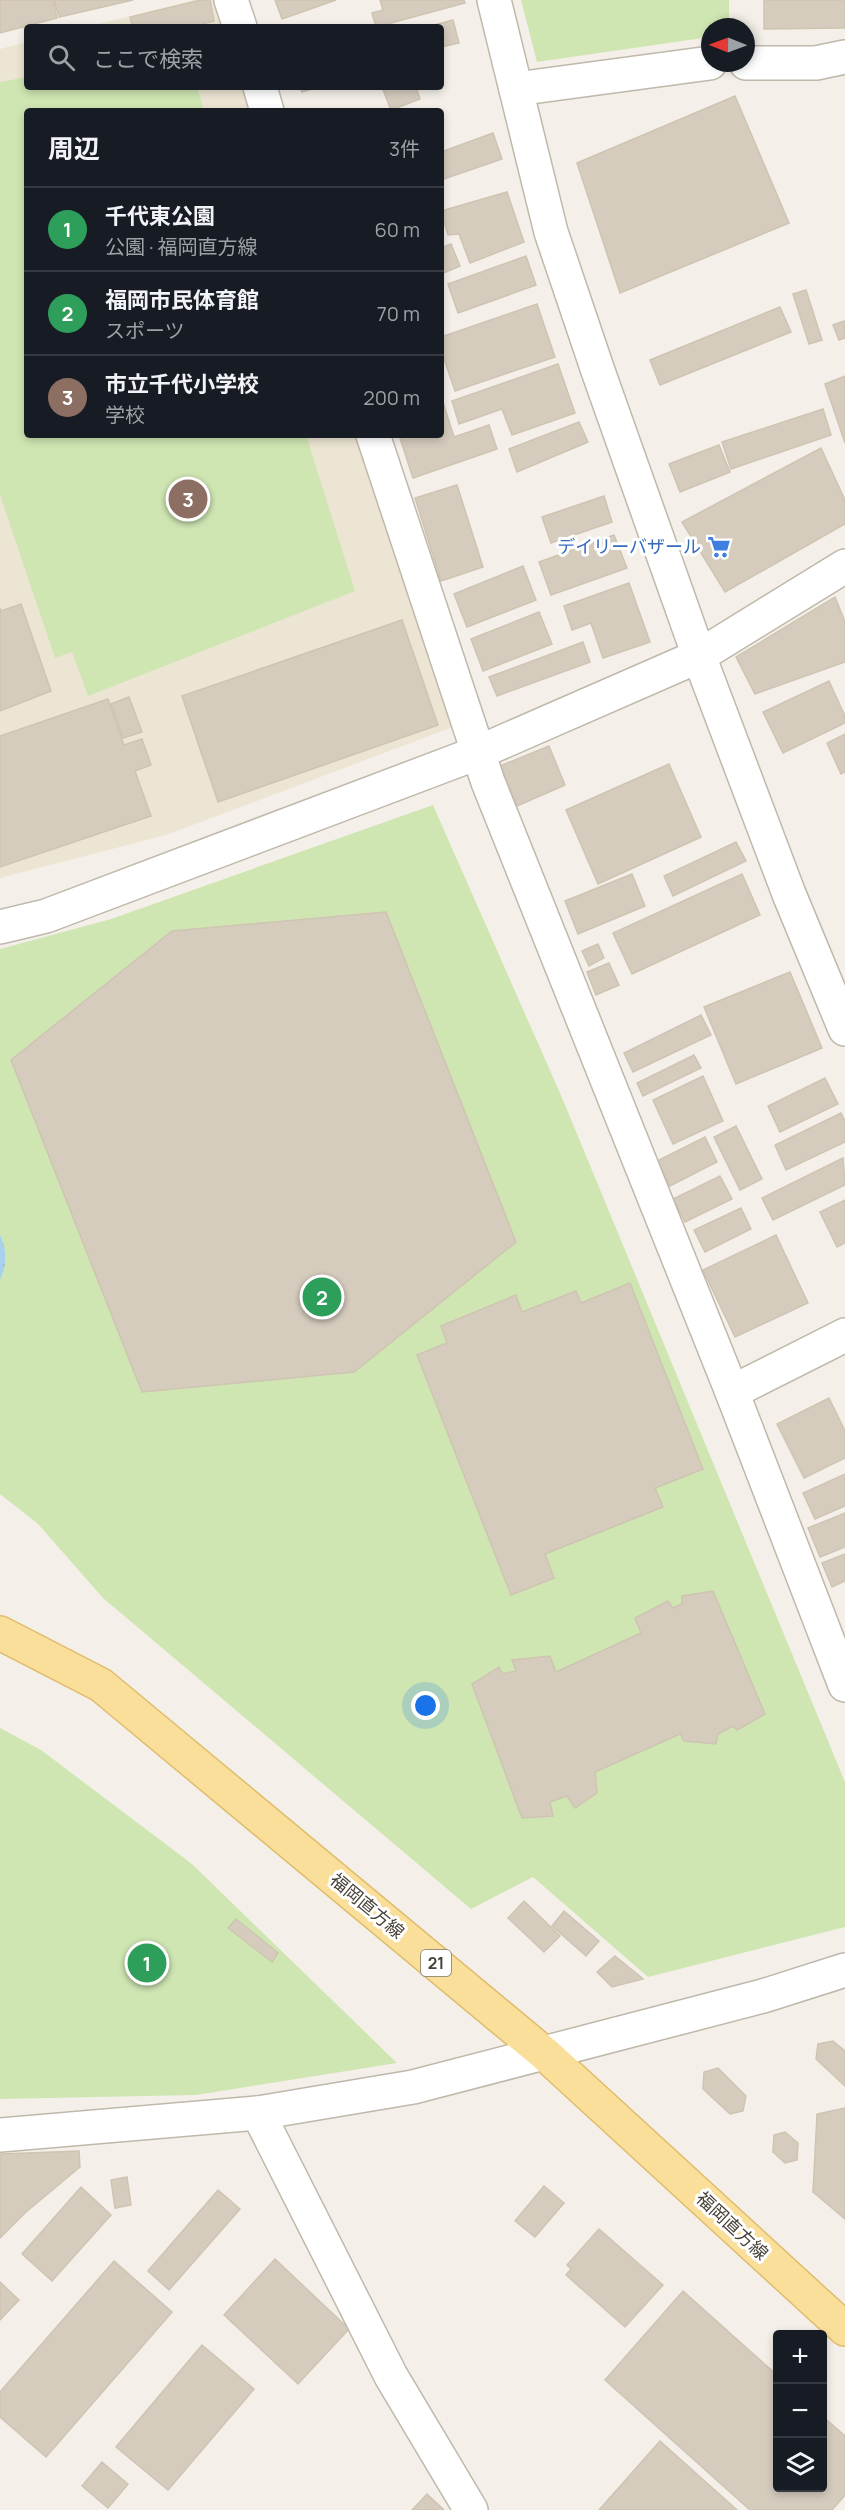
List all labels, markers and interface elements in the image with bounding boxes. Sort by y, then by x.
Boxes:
north arrow [701,18,755,72]
search box [24,24,444,90]
icon: search [45,41,78,74]
text: ここで検索 [93,44,203,74]
text: 周辺 [48,130,100,166]
text: 3件 [389,135,420,162]
text: 千代東公園 [105,201,215,231]
text: 1 [63,216,72,243]
text: 60 m [374,216,420,243]
text: 公園 · 福岡直方線 [105,233,258,260]
text: 福岡市民体育館 [105,285,259,315]
text: 2 [62,300,73,327]
text: 70 m [377,300,420,327]
text: スポーツ [105,317,185,344]
text: 市立千代小学校 [105,369,259,399]
text: 3 [62,384,73,411]
text: 200 m [363,384,420,411]
text: 学校 [105,401,145,428]
pin: 3 [168,476,207,522]
place label: デイリーバザール [557,534,701,558]
supermarket icon: デイリーバザール [706,534,732,560]
pin: 2 [302,1274,342,1320]
your location [411,1691,440,1720]
street label: 福岡直方線 [325,1867,410,1943]
pin: 1 [128,1940,166,1986]
road number: 21 [421,1950,451,1976]
street label: 福岡直方線 [692,2186,774,2265]
map controls [773,2330,827,2492]
button: + [773,2330,827,2384]
button: − [773,2384,827,2438]
button: layers [773,2438,827,2492]

